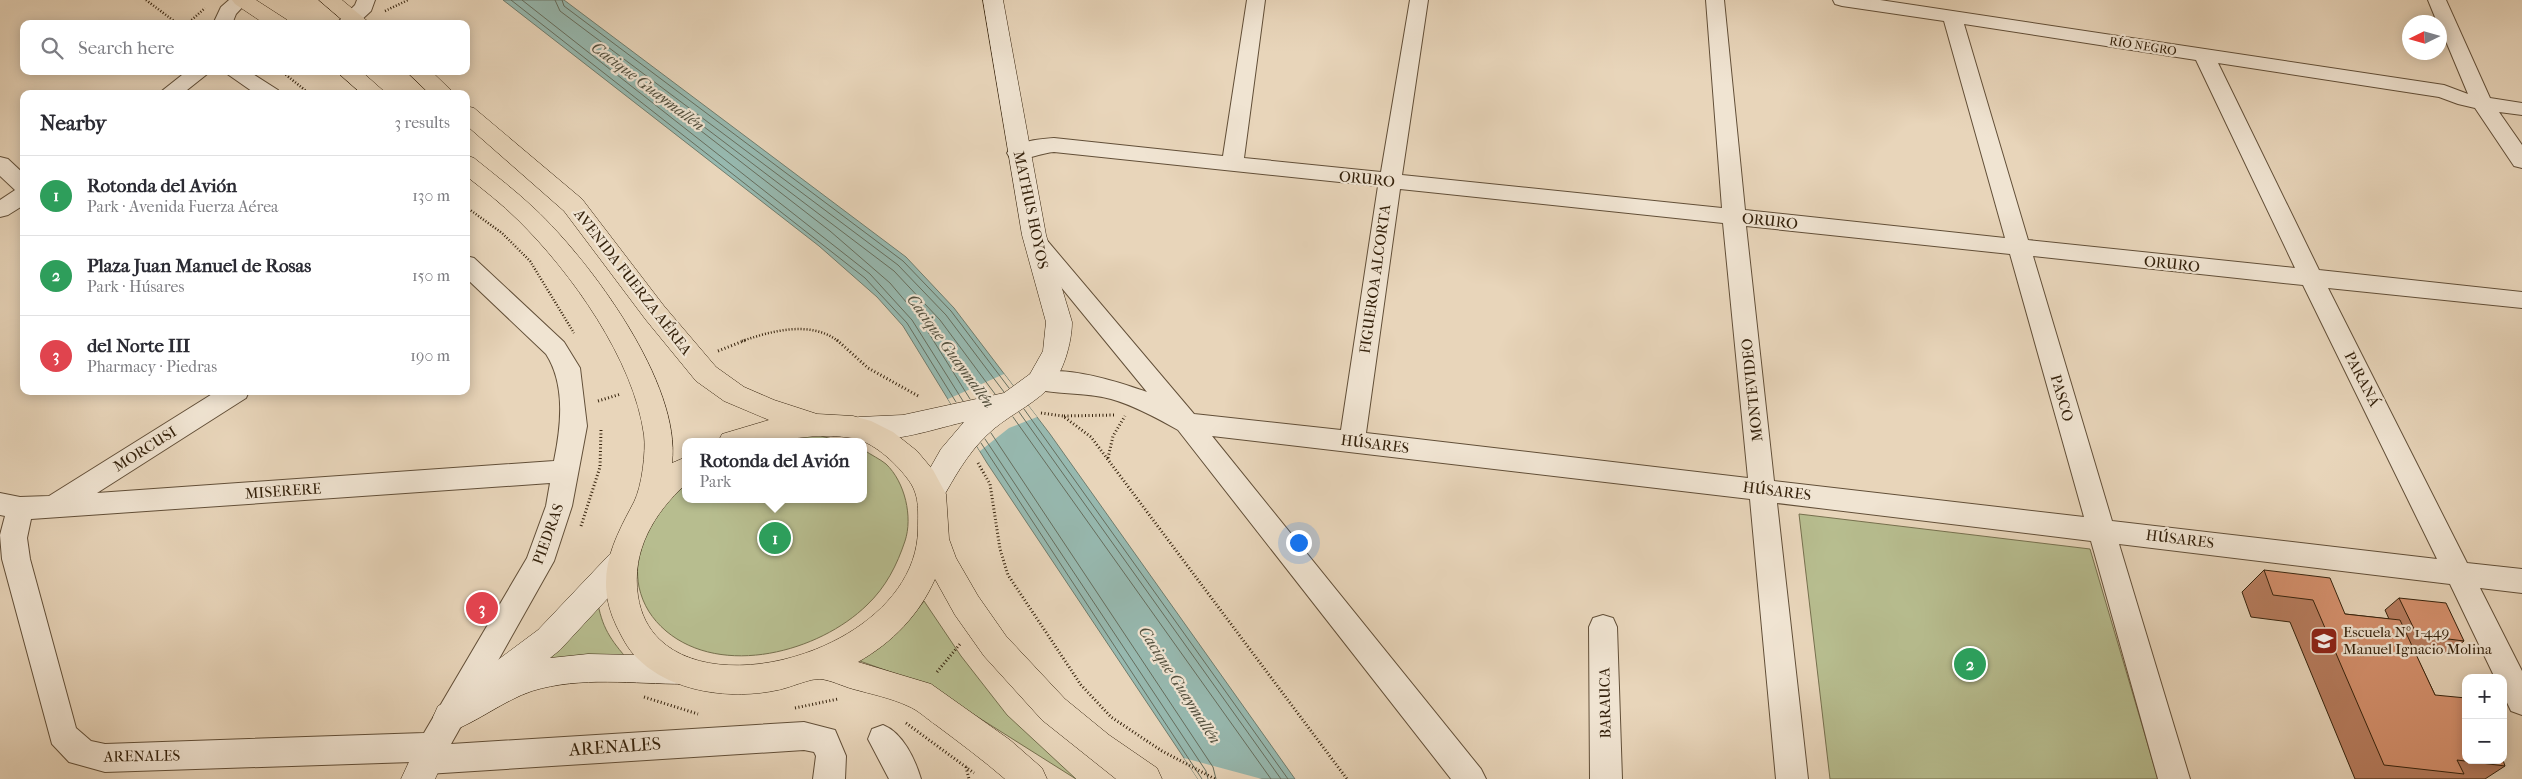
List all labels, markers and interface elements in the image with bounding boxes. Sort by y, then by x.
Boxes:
north arrow [2402,15,2447,60]
search box [20,20,470,75]
street label: RÍO NEGRO [2108,33,2178,58]
icon: search [38,34,66,62]
text: Search here [78,37,174,59]
water label: Cacique Guaymallén [588,37,708,135]
text: Nearby [40,111,106,135]
text: 3 results [394,113,450,132]
street label: MATHUS HOYOS [1010,149,1052,271]
street label: ORURO [1338,167,1396,191]
text: Rotonda del Avión [87,175,237,197]
text: 1 [53,186,59,205]
text: 130 m [412,186,450,205]
text: Park · Avenida Fuerza Aérea [87,197,278,216]
street label: FIGUEROA ALCORTA [1356,203,1394,355]
street label: AVENIDA FUERZA AÉREA [570,205,696,359]
street label: ORURO [1741,209,1799,233]
street label: ORURO [2143,252,2201,276]
text: Plaza Juan Manuel de Rosas [87,255,311,277]
text: 2 [52,266,60,285]
text: 150 m [412,266,450,285]
text: Park · Húsares [87,277,184,296]
water label: Cacique Guaymallén [903,290,999,412]
text: del Norte III [87,335,190,357]
street label: MONTEVIDEO [1738,337,1766,443]
text: 3 [53,346,59,365]
text: 190 m [410,346,450,365]
street label: PARANÁ [2340,348,2384,410]
text: Pharmacy · Piedras [87,357,217,376]
street label: PASCO [2047,372,2077,424]
street label: MORCUSI [110,422,180,475]
street label: HÚSARES [1340,431,1410,457]
popup [682,438,867,503]
text: Rotonda del Avión [700,450,849,472]
text: Park [700,472,731,491]
street label: HÚSARES [1742,478,1812,504]
street label: MISERERE [244,479,322,503]
street label: PIEDRAS [529,501,567,567]
pin: 1 [759,519,791,557]
street label: HÚSARES [2145,526,2215,552]
your location [1286,530,1312,556]
pin: 3 [466,589,498,627]
water label: Cacique Guaymallén [1135,623,1225,747]
place label: Escuela Nº 1-449 Manuel Ignacio Molina [2343,623,2493,658]
school or university icon: Escuela Nº 1-449 Manuel Ignacio Molina [2309,626,2339,656]
pin: 2 [1954,645,1986,683]
street label: BARAUCA [1595,667,1615,739]
map controls [2462,674,2507,764]
button: + [2462,674,2507,719]
button: − [2462,719,2507,764]
street label: ARENALES [567,733,662,761]
street label: ARENALES [103,746,181,766]

